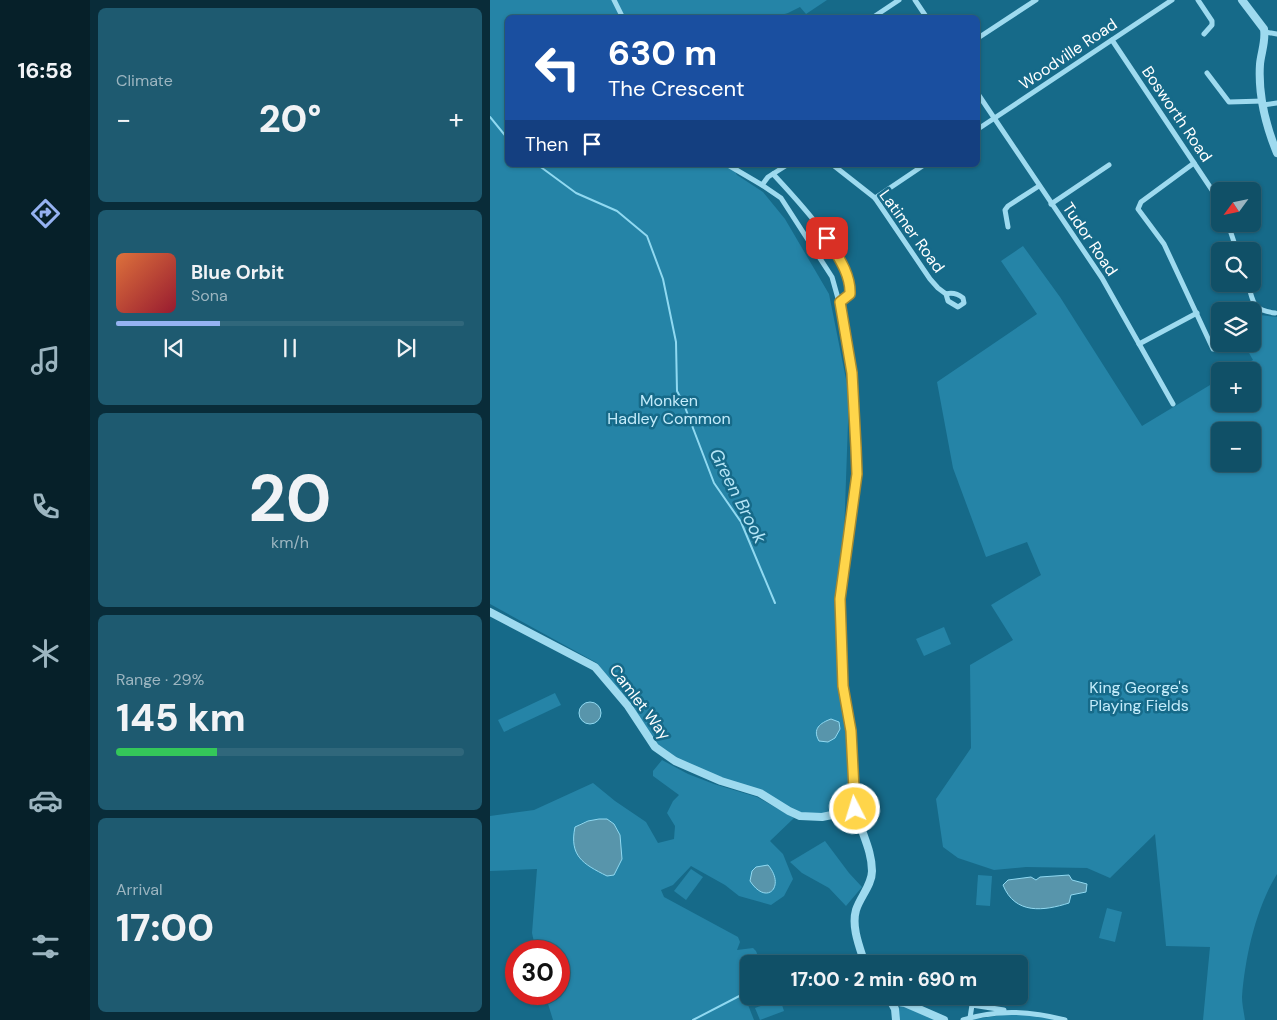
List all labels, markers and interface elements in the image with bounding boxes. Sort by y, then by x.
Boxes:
street label: Woodville Road [1015,14,1121,94]
text: 630 m [608,30,717,76]
icon: left [525,35,590,100]
text: 16:58 [17,56,73,85]
street label: Bosworth Road [1137,62,1217,166]
text: Climate [116,70,173,91]
text: The Crescent [608,74,745,103]
text: 20° [259,94,321,144]
text: − [116,101,131,138]
text: + [449,101,464,138]
icon: arrive [578,130,606,158]
text: Then [525,132,568,157]
north arrow [1211,182,1261,232]
map controls [1211,182,1261,472]
street label: Latimer Road [875,185,949,277]
icon: directions [28,196,63,231]
street label: Tudor Road [1058,198,1122,280]
pin [806,217,848,259]
icon: arrive [813,224,841,252]
button: search [1211,242,1261,292]
text: Blue Orbit [191,260,284,285]
text: Sona [191,285,228,306]
button: layers [1211,302,1261,352]
icon: previous [160,334,188,362]
icon: pause [276,334,304,362]
icon: next [392,334,420,362]
icon: music [28,343,63,378]
button: + [1211,362,1261,412]
park label: Monken Hadley Common [607,390,731,429]
button: − [1211,422,1261,472]
water label: Green Brook [704,444,773,548]
text: 20 [249,457,332,541]
icon: phone [28,489,63,524]
text: km/h [271,532,309,553]
icon: climate [28,636,63,671]
street label: Camlet Way [605,660,675,744]
text: Range · 29% [116,669,204,690]
park label: King George's Playing Fields [1089,677,1189,716]
text: 145 km [116,693,246,743]
position arrow [828,782,880,834]
icon: car [28,783,63,818]
text: Arrival [116,879,163,900]
text: 17:00 [116,903,214,953]
icon: filters [28,929,63,964]
speed limit sign: 30 [505,940,570,1005]
text: 17:00 · 2 min · 690 m [791,967,977,992]

